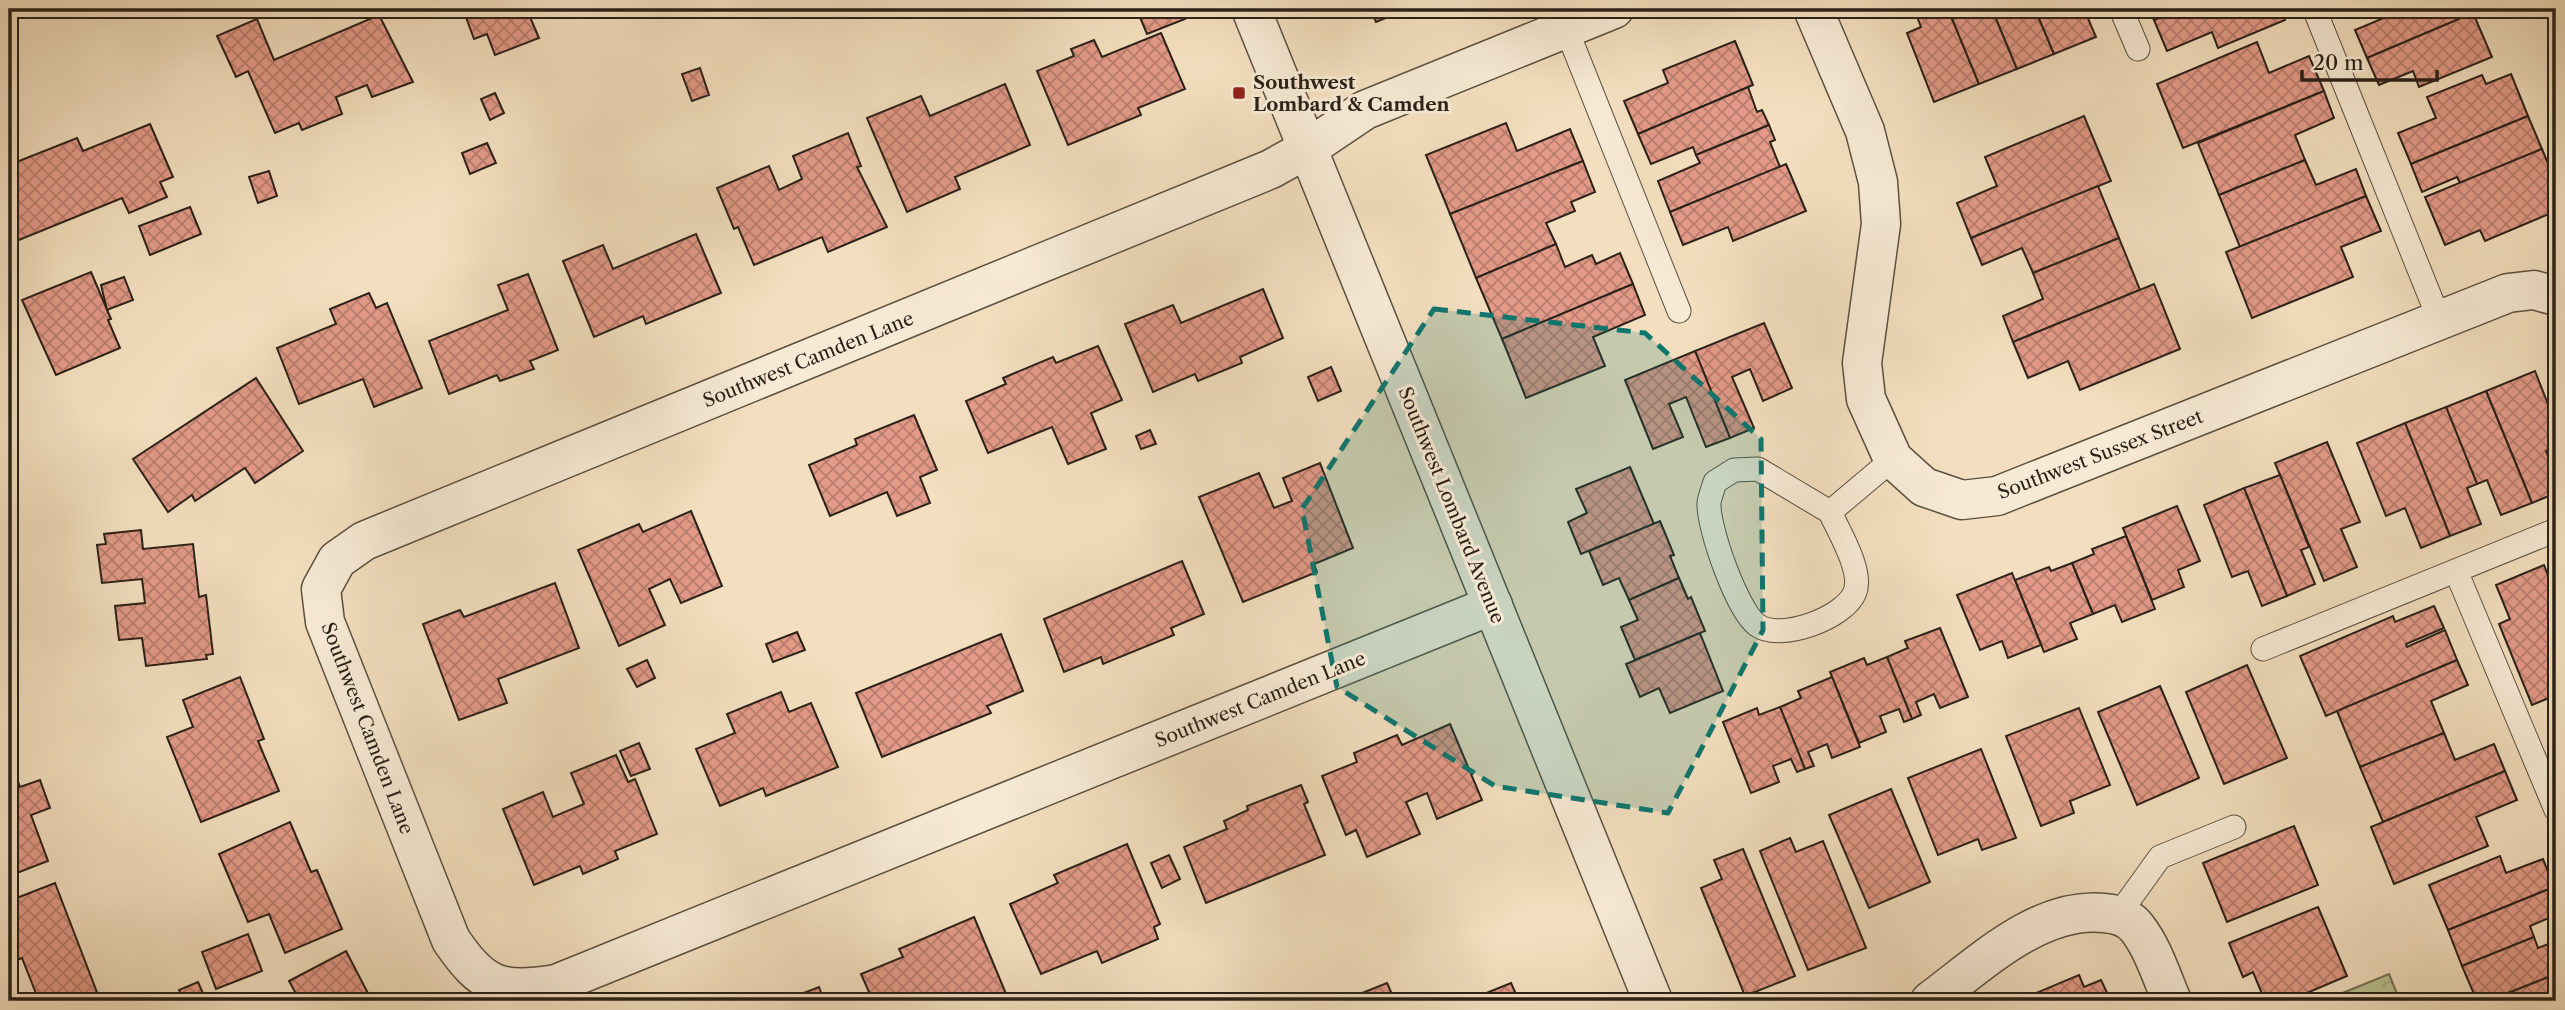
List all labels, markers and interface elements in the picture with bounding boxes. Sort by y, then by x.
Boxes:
scale bar [2302,38,2437,82]
text: 20 m [2313,50,2364,75]
place label: Southwest Lombard & Camden [1253,71,1450,116]
marker: Southwest Lombard & Camden [1231,85,1247,101]
street label: Southwest Camden Lane [699,307,917,412]
street label: Southwest Lombard Avenue [1393,384,1510,627]
street label: Southwest Sussex Street [1994,405,2206,504]
street label: Southwest Camden Lane [316,619,419,837]
street label: Southwest Camden Lane [1151,647,1369,752]

